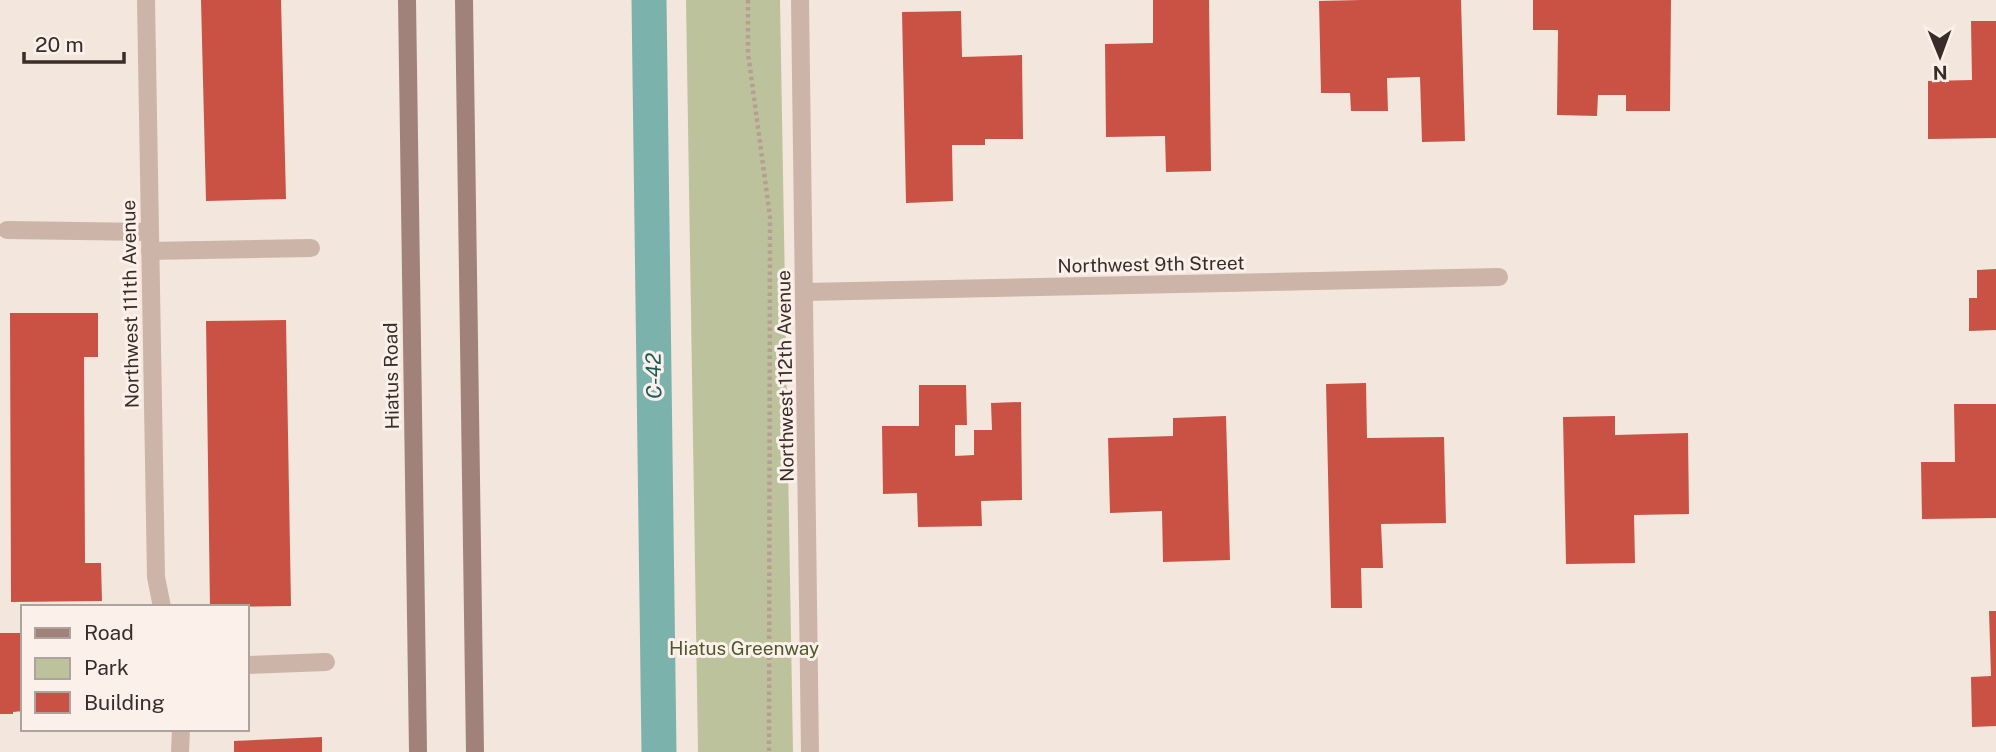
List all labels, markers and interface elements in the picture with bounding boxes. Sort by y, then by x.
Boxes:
scale bar [24,21,124,65]
north arrow [1905,21,1975,91]
text: 20 m [35,32,84,57]
text: N [1933,62,1948,84]
street label: Northwest 111th Avenue [117,200,143,408]
street label: Northwest 9th Street [1057,251,1245,277]
street label: Northwest 112th Avenue [772,270,798,482]
street label: Hiatus Road [379,322,403,430]
water label: C-42 [641,353,666,399]
legend [21,605,248,731]
text: Road [84,620,134,645]
park label: Hiatus Greenway [669,637,819,659]
text: Park [84,655,129,680]
text: Building [84,690,165,715]

